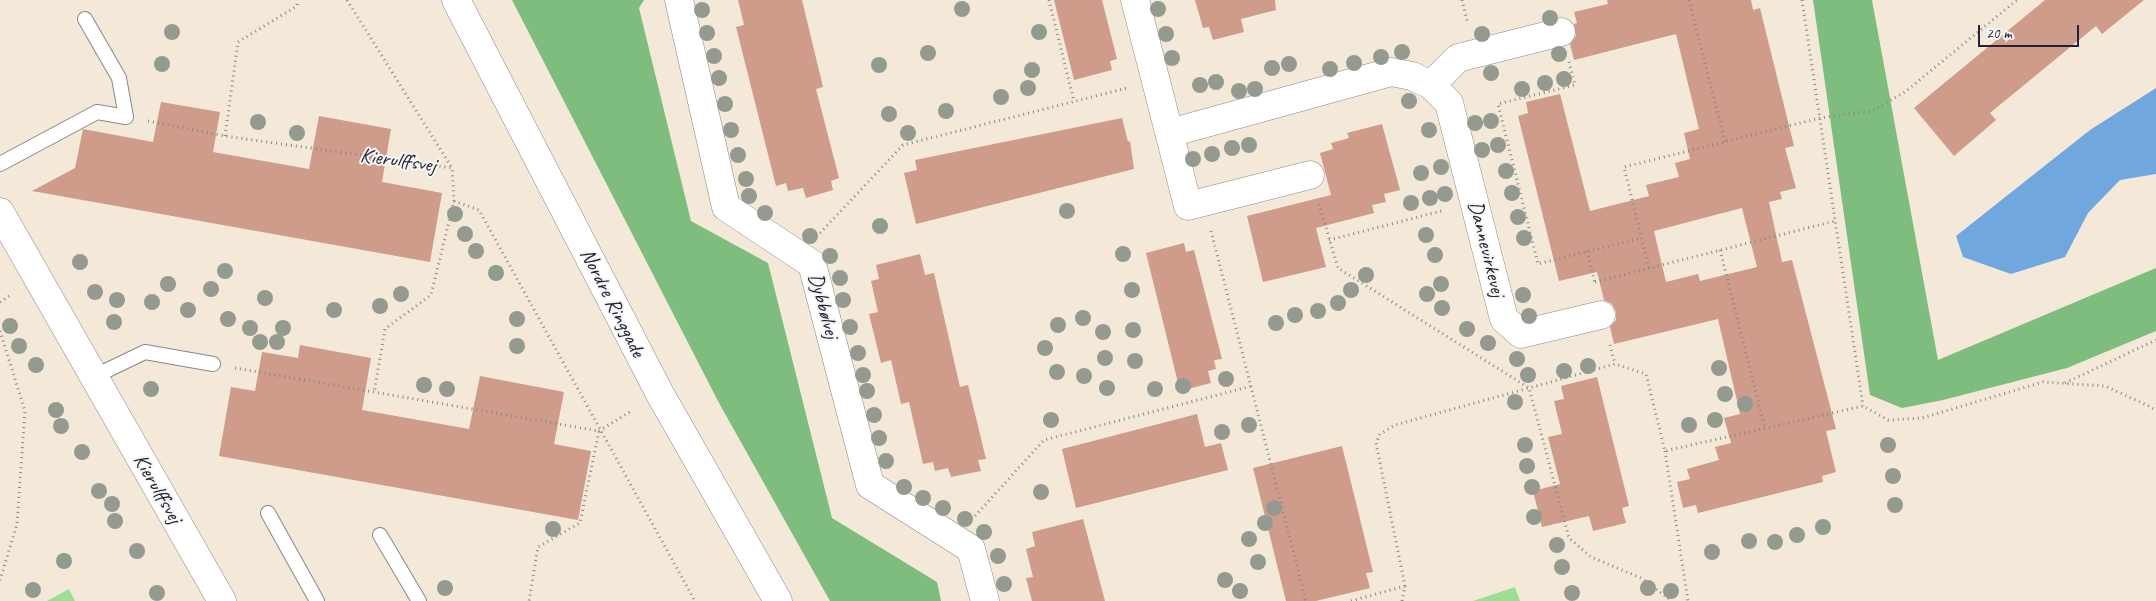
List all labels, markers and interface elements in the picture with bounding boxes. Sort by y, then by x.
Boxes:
scale bar [1981,15,2082,47]
text: 20 m [1986,24,2012,43]
street label: Kierulffsvej [359,143,437,179]
street label: Dannevirkevej [1462,198,1510,300]
street label: Nordre Ringgade [574,245,650,361]
street label: Dybbølvej [802,270,844,342]
street label: Kierulffsvej [127,450,187,528]

